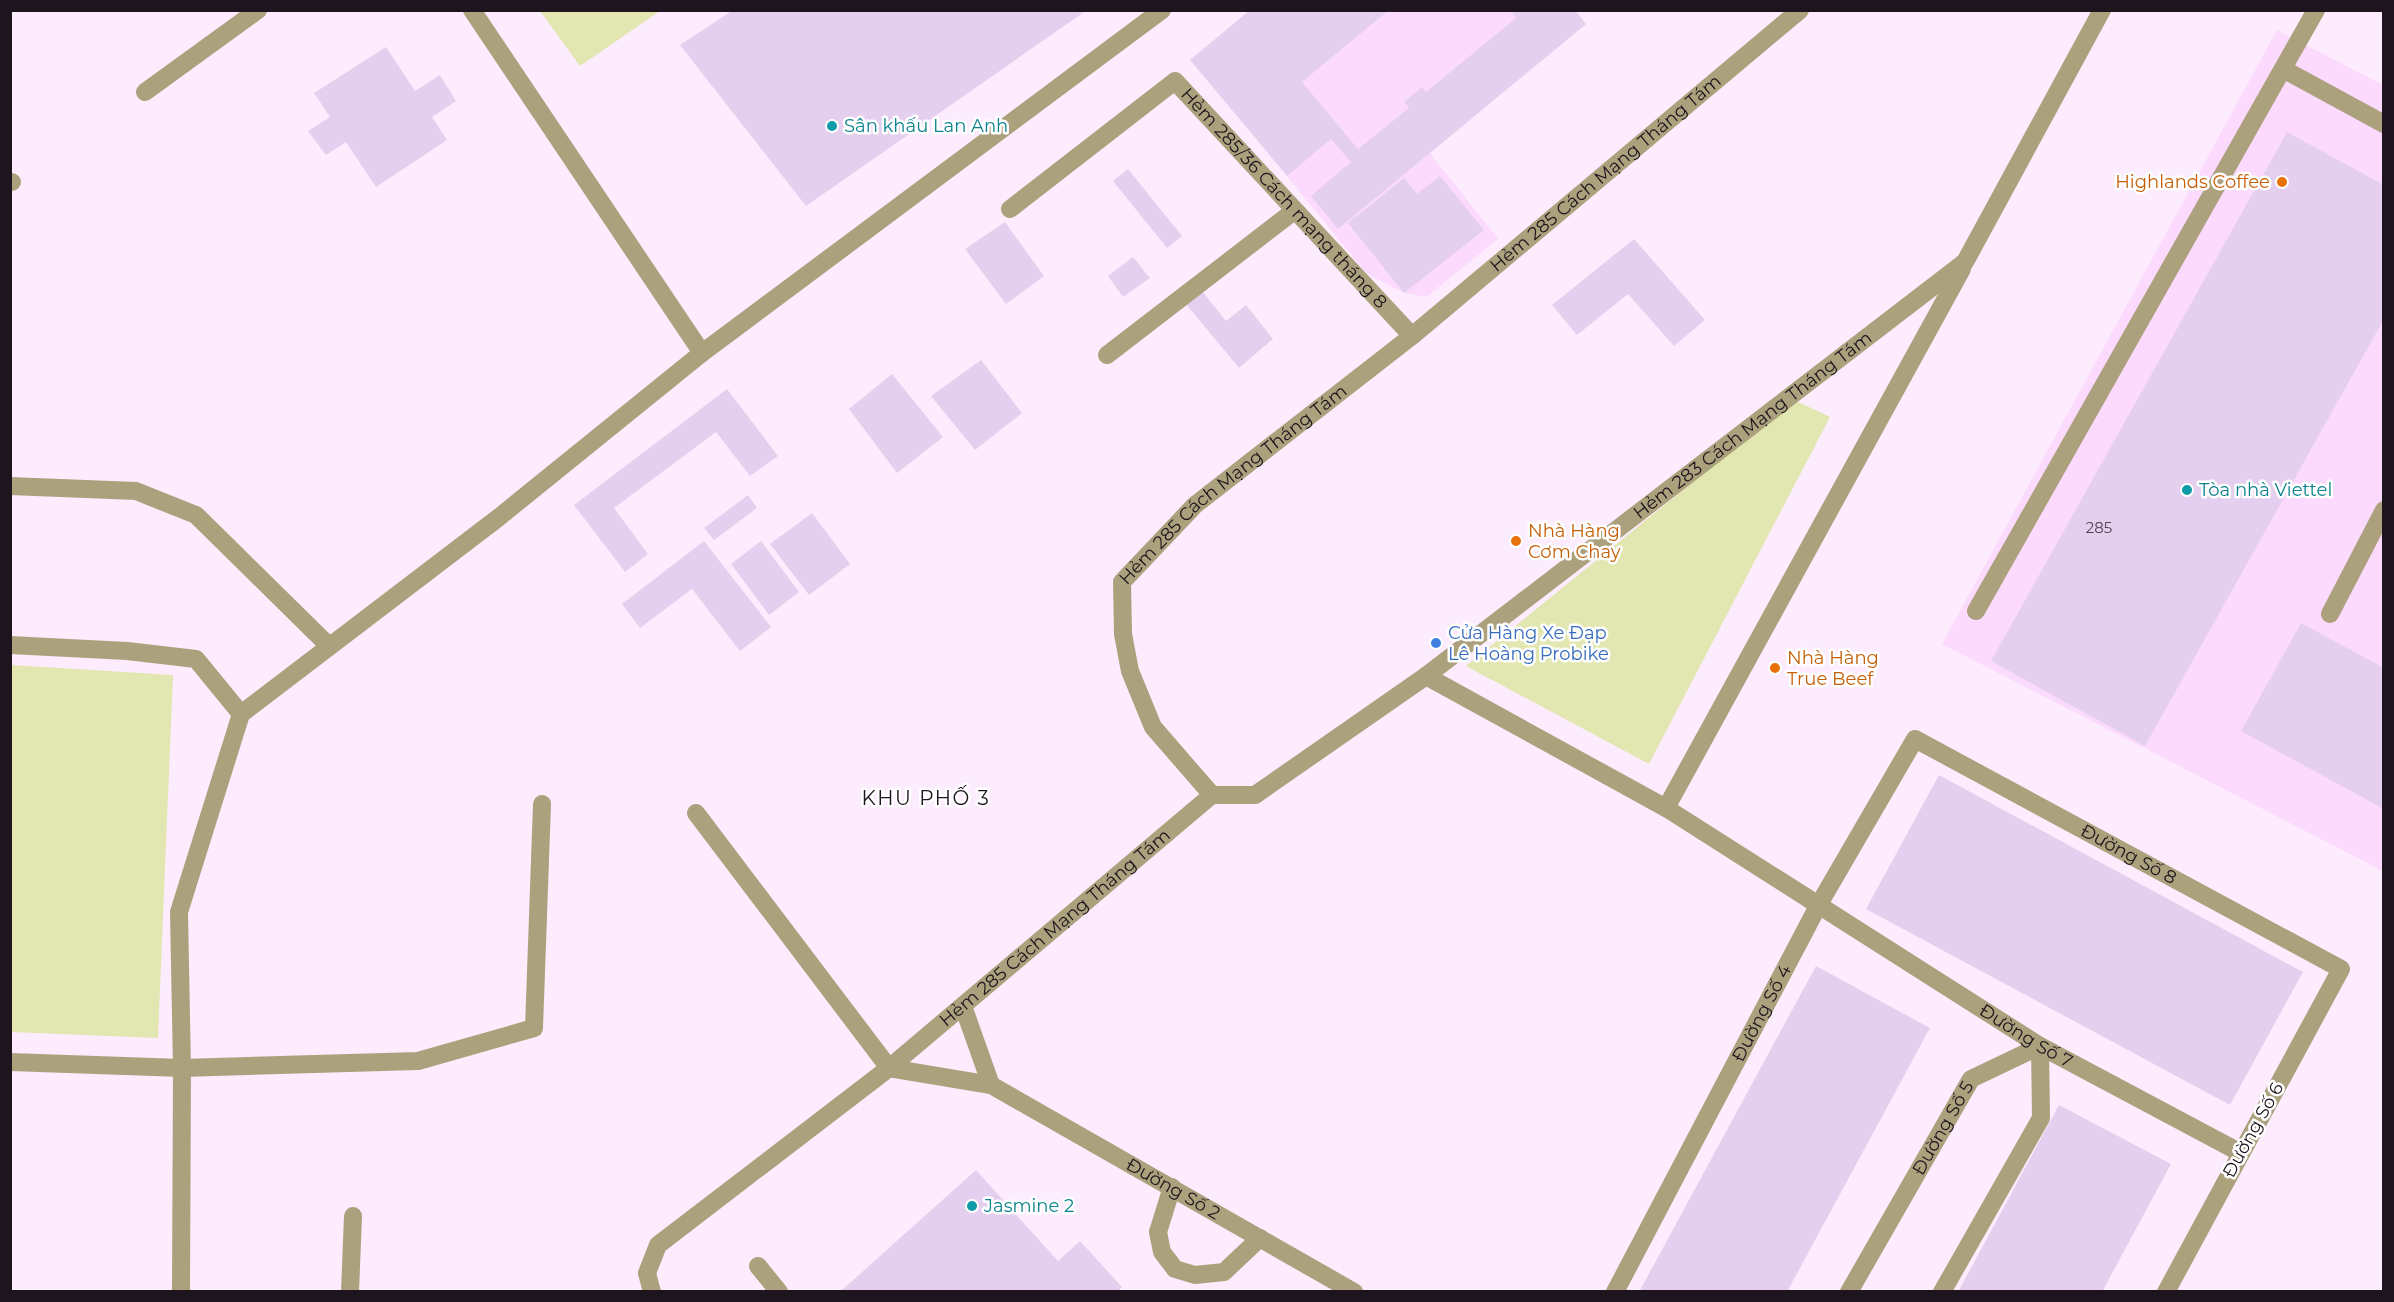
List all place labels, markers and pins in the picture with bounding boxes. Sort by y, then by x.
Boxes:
place label: Sân khấu Lan Anh [844,115,1008,137]
marker: Sân khấu Lan Anh [825,119,839,133]
place label: Highlands Coffee [2115,171,2270,193]
marker: Highlands Coffee [2275,175,2289,189]
place label: Tòa nhà Viettel [2199,479,2332,501]
marker: Tòa nhà Viettel [2180,483,2194,497]
place label: Nhà Hàng Cơm Chay [1528,520,1621,563]
marker: Nhà Hàng Cơm Chay [1509,534,1523,548]
place label: Cửa Hàng Xe Đạp Lê Hoàng Probike [1448,622,1609,665]
marker: Cửa Hàng Xe Đạp Lê Hoàng Probike [1429,636,1443,650]
place label: Nhà Hàng True Beef [1787,647,1879,690]
marker: Nhà Hàng True Beef [1768,661,1782,675]
place label: Jasmine 2 [983,1195,1074,1217]
marker: Jasmine 2 [965,1199,979,1213]

